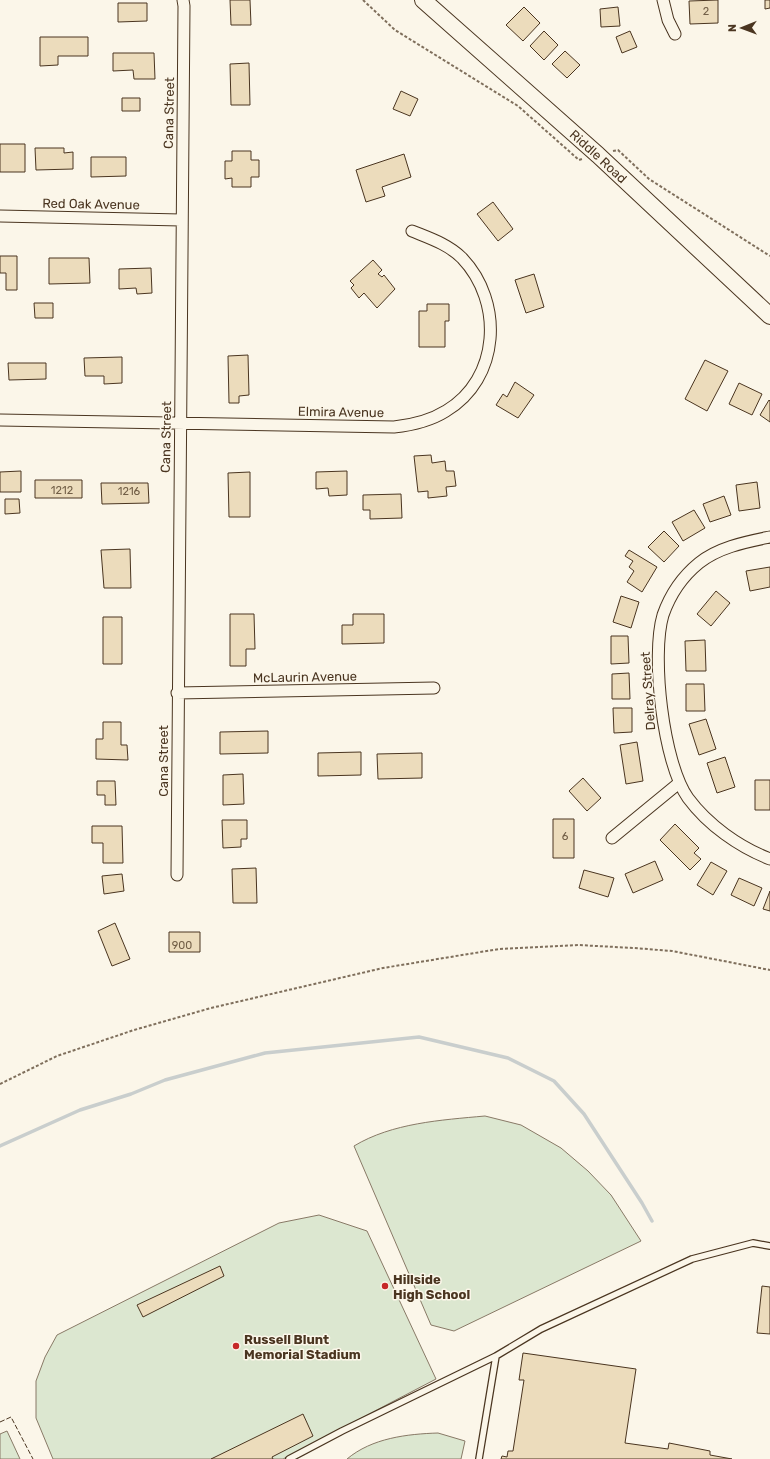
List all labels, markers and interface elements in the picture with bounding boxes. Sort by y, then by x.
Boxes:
house number: 2 [703,5,709,18]
north arrow [722,8,762,48]
text: N [726,24,739,32]
street label: Cana Street [161,77,177,149]
street label: Riddle Road [567,126,630,186]
street label: Red Oak Avenue [42,196,140,212]
street label: Cana Street [158,401,174,473]
street label: Elmira Avenue [298,404,384,420]
house number: 1212 [51,484,73,497]
house number: 1216 [118,485,141,498]
street label: Delray Street [638,651,658,731]
street label: McLaurin Avenue [253,669,357,685]
street label: Cana Street [156,725,171,797]
house number: 6 [562,830,569,843]
house number: 900 [172,939,192,952]
place label: Hillside High School [393,1272,470,1302]
marker: Hillside High School [380,1281,390,1291]
place label: Russell Blunt Memorial Stadium [244,1332,361,1362]
marker: Russell Blunt Memorial Stadium [231,1341,241,1351]

